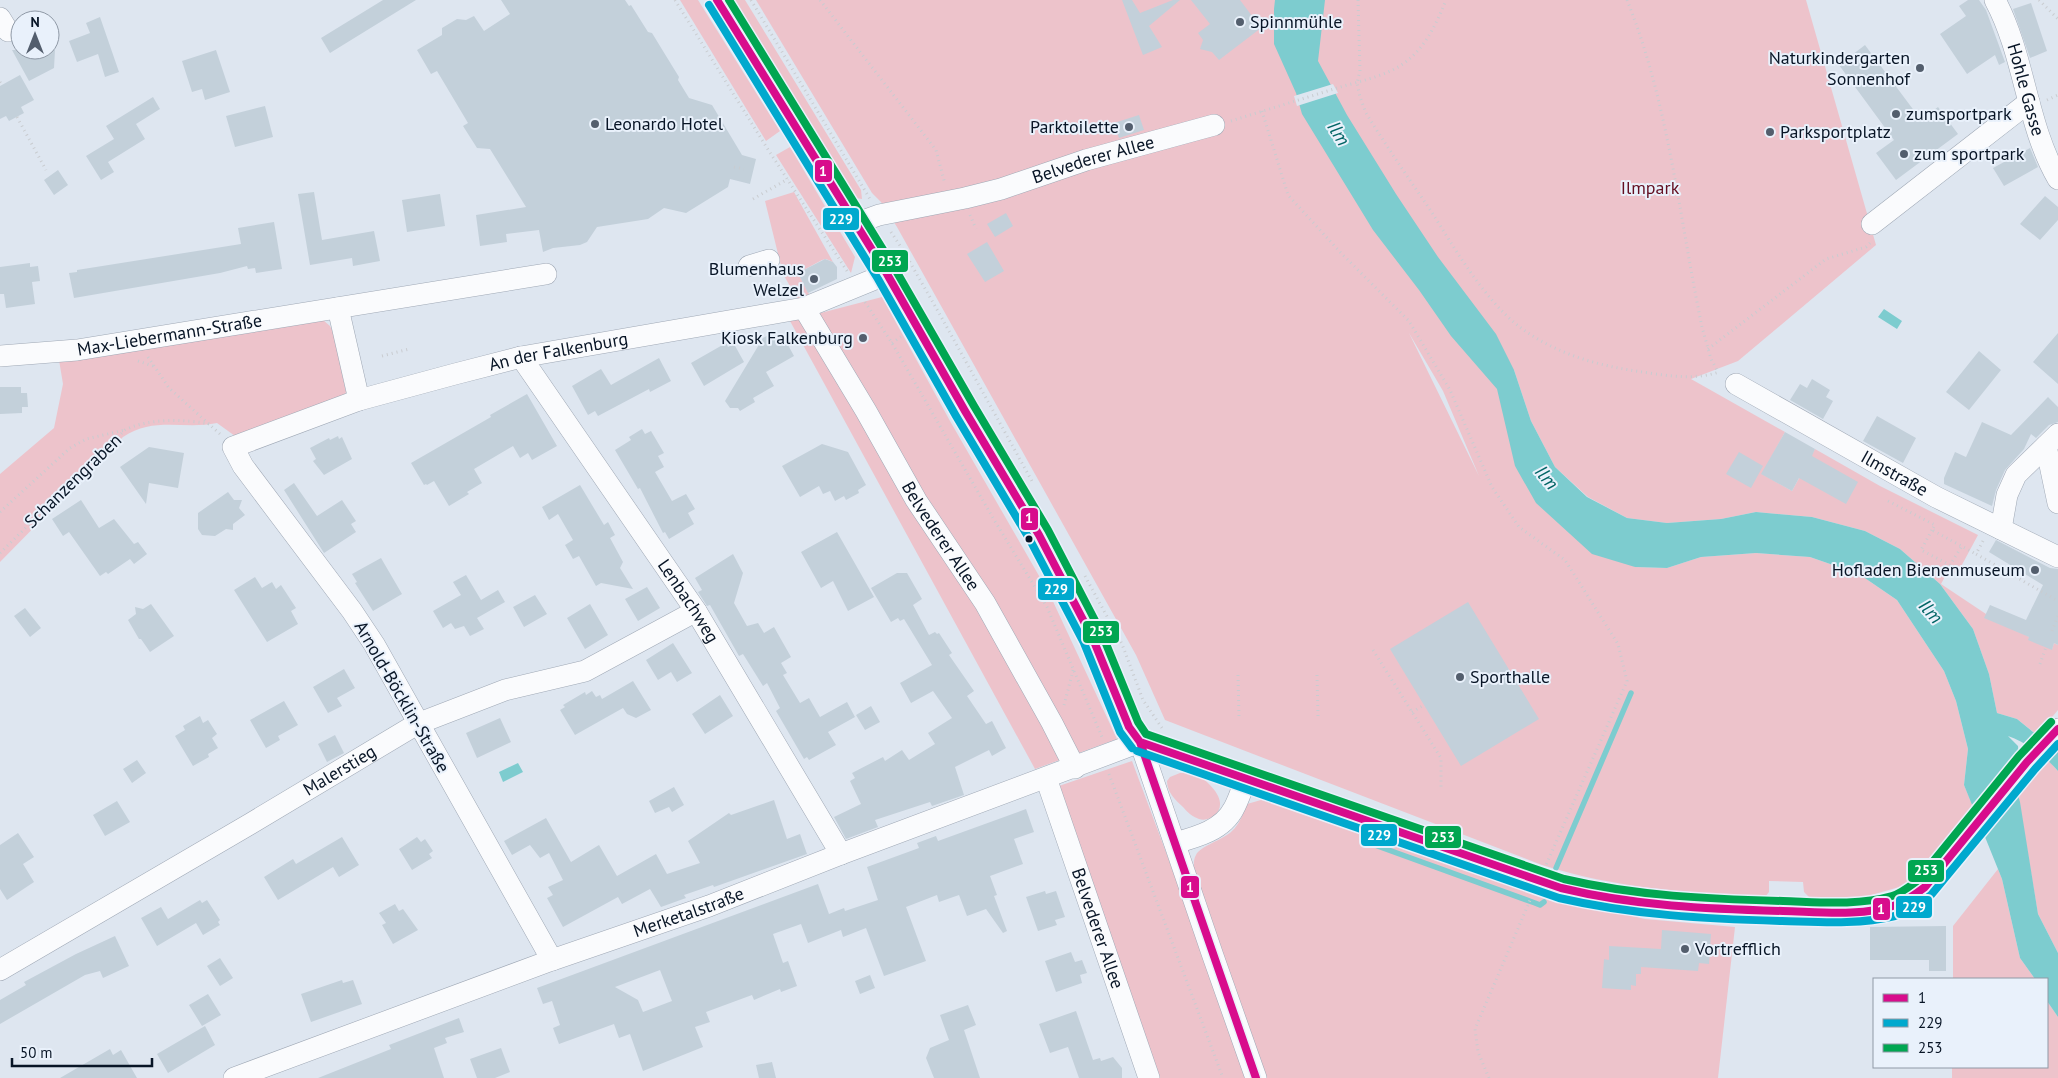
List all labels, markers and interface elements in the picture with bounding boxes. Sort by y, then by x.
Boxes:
north arrow [10,10,60,60]
place label: Spinnmühle [1250,10,1342,33]
text: N [30,13,40,31]
marker: Spinnmühle [1234,16,1246,28]
street label: Hohle Gasse [2003,40,2050,139]
place label: Naturkindergarten Sonnenhof [1769,46,1911,90]
marker: Naturkindergarten Sonnenhof [1914,62,1926,74]
place label: zumsportpark [1906,102,2012,125]
marker: zumsportpark [1890,108,1902,120]
place label: Leonardo Hotel [605,112,724,135]
place label: Parktoilette [1030,115,1119,138]
water label: Ilm [1322,116,1356,150]
marker: Leonardo Hotel [589,118,601,130]
place label: Parksportplatz [1780,120,1891,143]
marker: Parktoilette [1123,121,1135,133]
marker: Parksportplatz [1764,126,1776,138]
street label: Belvederer Allee [1029,130,1157,189]
place label: zum sportpark [1914,142,2025,165]
marker: zum sportpark [1898,148,1910,160]
line badge: 1 [814,159,833,183]
text: 1 [819,162,827,180]
park label: Ilmpark [1621,176,1680,199]
line badge: 229 [822,207,860,231]
text: 229 [829,210,853,228]
line badge: 253 [871,249,909,273]
text: 253 [878,252,902,270]
place label: Blumenhaus Welzel [709,257,805,301]
marker: Blumenhaus Welzel [808,273,820,285]
street label: Max-Liebermann-Straße [75,308,263,361]
place label: Kiosk Falkenburg [721,326,853,349]
street label: An der Falkenburg [486,327,630,376]
marker: Kiosk Falkenburg [857,332,869,344]
street label: Schanzengraben [19,428,126,533]
street label: Ilmstraße [1857,445,1932,501]
water label: Ilm [1530,460,1564,494]
street label: Belvederer Allee [897,477,985,595]
line badge: 1 [1020,507,1039,531]
text: 1 [1025,509,1033,527]
unlabelled marker [1024,534,1034,544]
street label: Lenbachweg [653,555,724,647]
place label: Hofladen Bienenmuseum [1832,558,2025,581]
marker: Hofladen Bienenmuseum [2029,564,2041,576]
line badge: 229 [1037,577,1075,601]
text: 229 [1044,580,1068,598]
water label: Ilm [1914,594,1948,628]
street label: Arnold-Böcklin-Straße [350,617,455,777]
line badge: 253 [1082,620,1120,644]
text: 253 [1089,622,1113,640]
place label: Sporthalle [1470,665,1550,688]
marker: Sporthalle [1454,671,1466,683]
street label: Malerstieg [299,739,380,801]
line badge: 229 [1360,823,1398,847]
line badge: 253 [1424,825,1462,849]
text: 229 [1367,826,1391,844]
text: 253 [1431,828,1455,846]
line badge: 253 [1907,859,1945,883]
text: 253 [1914,861,1938,879]
street label: Belvederer Allee [1067,865,1129,992]
line badge: 1 [1180,875,1200,899]
text: 1 [1186,878,1194,896]
street label: Merketalstraße [630,881,747,942]
line badge: 229 [1895,895,1933,919]
line badge: 1 [1872,897,1891,921]
text: 229 [1902,898,1926,916]
text: 1 [1877,900,1885,918]
place label: Vortrefflich [1694,937,1781,960]
marker: Vortrefflich [1679,943,1691,955]
legend [1873,978,2048,1068]
text: 1 [1918,988,1926,1007]
text: 229 [1918,1013,1943,1032]
scale bar [12,1036,152,1068]
text: 253 [1918,1038,1943,1057]
text: 50 m [20,1043,53,1062]

